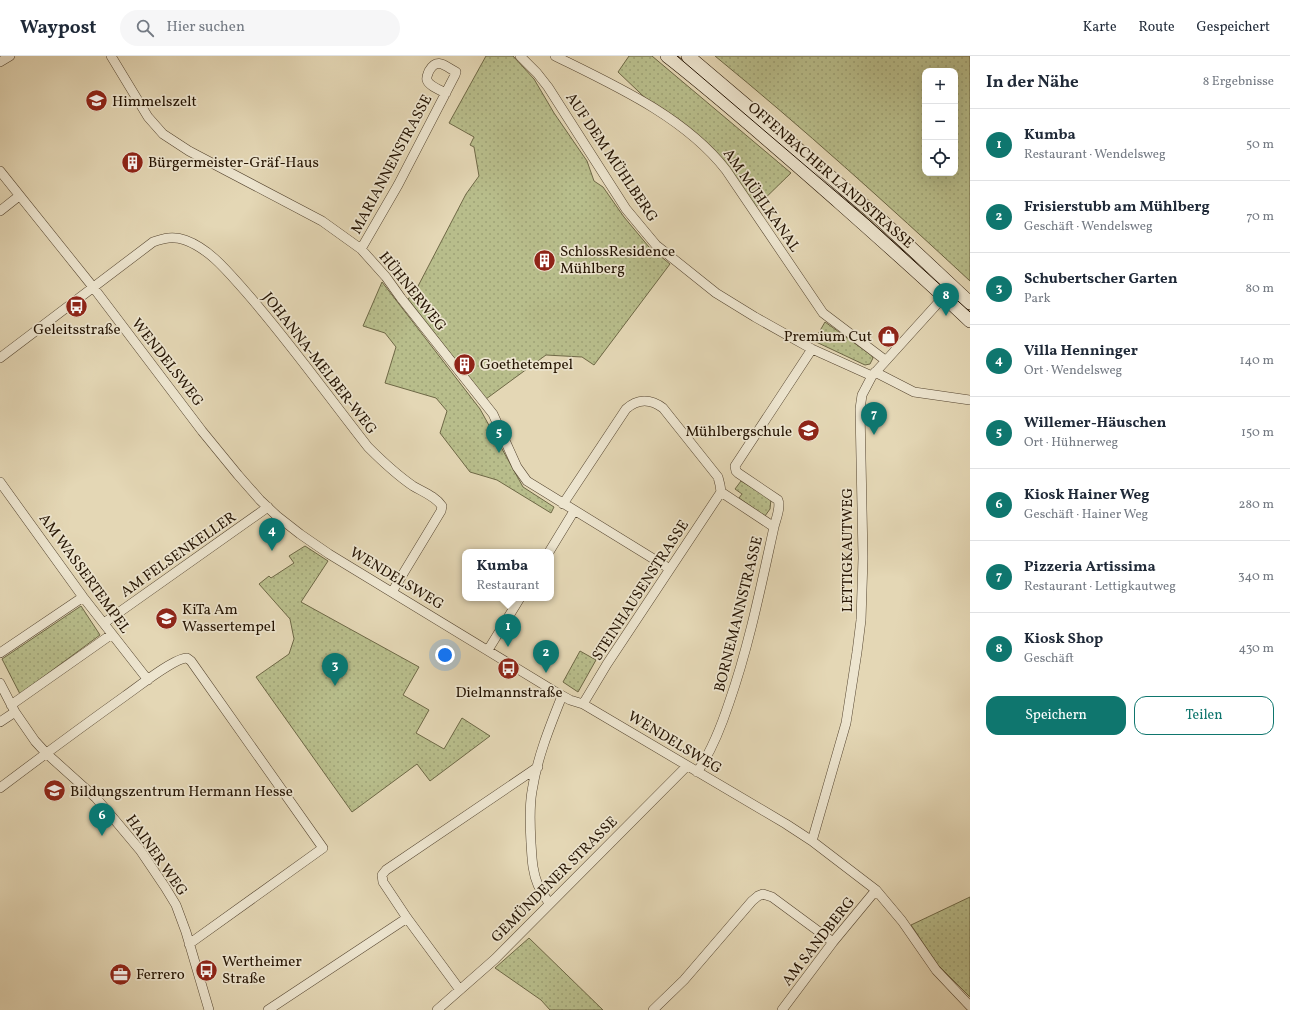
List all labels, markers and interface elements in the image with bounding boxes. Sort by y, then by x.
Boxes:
search box [120,10,400,46]
text: Waypost [20,15,96,41]
icon: search [134,17,156,39]
text: Hier suchen [166,17,245,38]
text: Karte [1083,18,1117,37]
text: Route [1139,18,1175,37]
text: Gespeichert [1197,18,1270,37]
map controls [922,68,958,176]
button: + [922,68,958,104]
text: In der Nähe [986,71,1079,94]
text: 8 Ergebnisse [1203,73,1274,91]
school or university icon: Himmelszelt [84,88,110,114]
street label: AUF DEM MÜHLBERG [560,89,662,227]
street label: MARIANNENSTRASSE [347,91,438,238]
place label: Himmelszelt [112,92,197,113]
street label: OFFENBACHER LANDSTRASSE [742,98,918,254]
button: − [922,104,958,140]
text: Kumba [1024,125,1076,146]
text: 1 [996,136,1002,154]
text: 50 m [1246,136,1274,154]
button: locate [922,140,958,176]
street label: AM MÜHLKANAL [717,145,805,257]
text: Restaurant · Wendelsweg [1024,146,1166,164]
building icon: Bürgermeister-Gräf-Haus [120,149,146,175]
place label: Bürgermeister-Gräf-Haus [148,153,319,174]
text: Frisierstubb am Mühlberg [1024,197,1210,218]
text: 2 [996,208,1002,226]
text: 70 m [1246,208,1274,226]
text: Geschäft · Wendelsweg [1024,218,1153,236]
place label: SchlossResidence Mühlberg [560,242,675,280]
building icon: SchlossResidence Mühlberg [532,247,558,273]
street label: HÜHNERWEG [373,248,451,336]
text: Schubertscher Garten [1024,269,1178,290]
text: 3 [996,280,1002,298]
text: 80 m [1245,280,1274,298]
pin: 8 [933,283,959,316]
street label: JOHANNA-MELBER-WEG [257,288,381,439]
text: Park [1024,290,1051,308]
bus stop icon: Geleitsstraße [64,293,90,319]
street label: WENDELSWEG [126,314,208,411]
place label: Geleitsstraße [33,320,121,341]
shop icon: Premium Cut [875,323,901,349]
place label: Premium Cut [784,327,872,348]
text: Villa Henninger [1024,341,1138,362]
building icon: Goethetempel [452,351,478,377]
text: 4 [995,352,1003,370]
text: 140 m [1240,352,1274,370]
place label: Goethetempel [480,355,573,376]
text: Ort · Wendelsweg [1024,362,1122,380]
pin: 7 [861,402,887,435]
text: Willemer-Häuschen [1024,413,1166,434]
school or university icon: Mühlbergschule [795,418,821,444]
pin: 5 [486,420,512,453]
place label: Mühlbergschule [685,422,792,443]
text: 5 [996,424,1002,442]
text: 150 m [1241,424,1274,442]
text: Ort · Hühnerweg [1024,434,1118,452]
text: Kiosk Hainer Weg [1024,485,1150,506]
street label: LETTIGKAUTWEG [838,488,859,612]
text: 6 [995,496,1003,514]
text: 280 m [1238,496,1274,514]
text: Geschäft · Hainer Weg [1024,506,1148,524]
street label: AM FELSENKELLER [117,507,241,603]
street label: AM WASSERTEMPEL [33,510,135,639]
street label: STEINHAUSENSTRASSE [588,516,695,665]
pin: 4 [259,518,285,551]
street label: BORNEMANNSTRASSE [710,534,769,695]
street label: WENDELSWEG [345,543,447,616]
popup [462,549,554,601]
text: Kumba [477,556,528,577]
text: Pizzeria Artissima [1024,557,1156,578]
text: 7 [996,568,1002,586]
text: 340 m [1238,568,1274,586]
text: Restaurant [477,577,539,595]
text: Restaurant · Lettigkautweg [1024,578,1176,596]
place label: KiTa Am Wassertempel [182,600,275,638]
school or university icon: KiTa Am Wassertempel [154,605,180,631]
pin: 1 [495,614,521,647]
text: Kiosk Shop [1024,629,1103,650]
pin: 2 [533,640,559,673]
text: 8 [995,640,1003,658]
text: 430 m [1238,640,1274,658]
your location [435,645,455,665]
text: Geschäft [1024,650,1074,668]
pin: 3 [322,653,348,686]
bus stop icon: Dielmannstraße [496,656,522,682]
place label: Dielmannstraße [455,683,563,704]
button: Speichern [986,696,1126,735]
button: Teilen [1134,696,1274,735]
street label: WENDELSWEG [623,707,725,780]
school or university icon: Bildungszentrum Hermann Hesse [41,778,67,804]
place label: Bildungszentrum Hermann Hesse [70,782,293,803]
pin: 6 [89,803,115,836]
street label: HAINER WEG [120,811,192,901]
street label: GEMÜNDENER STRASSE [487,812,623,948]
street label: AM SANDBERG [778,893,861,991]
place label: Wertheimer Straße [222,952,302,990]
bus stop icon: Wertheimer Straße [193,957,219,983]
office icon: Ferrero [107,961,133,987]
place label: Ferrero [136,965,185,986]

